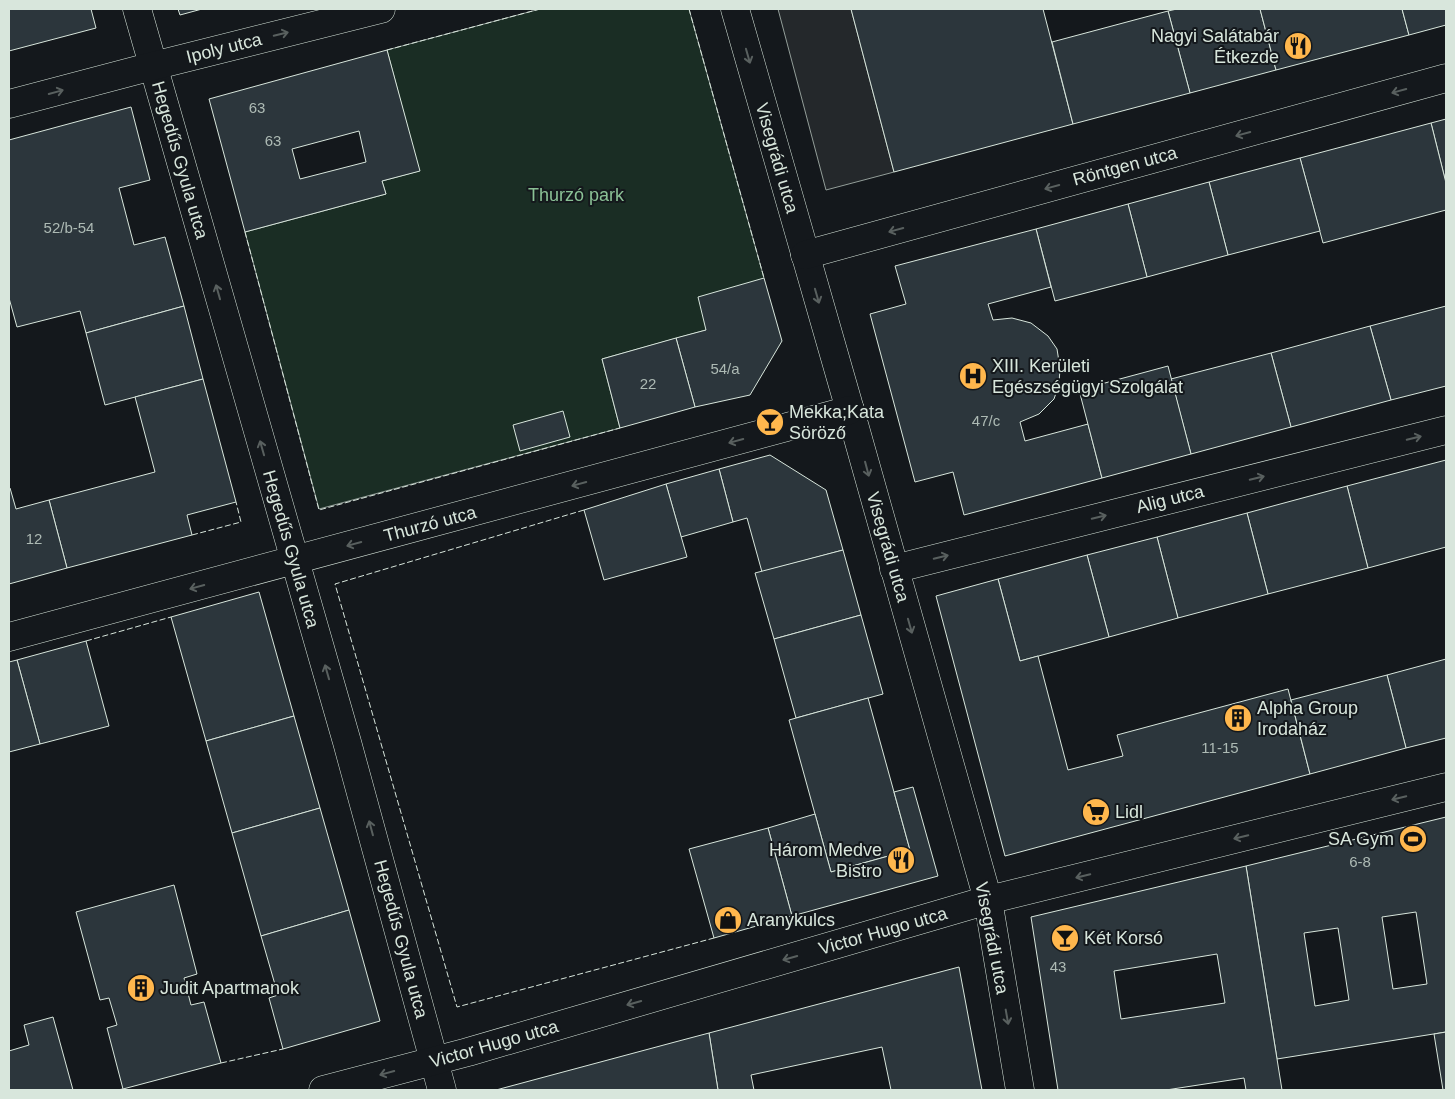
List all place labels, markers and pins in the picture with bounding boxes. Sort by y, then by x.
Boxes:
place label: Nagyi Salátabár Étkezde [1151,26,1279,67]
restaurant icon: Nagyi Salátabár Étkezde [1283,31,1313,61]
place label: XIII. Kerületi Egészségügyi Szolgálat [992,356,1183,397]
hospital icon: XIII. Kerületi Egészségügyi Szolgálat [958,361,988,391]
place label: Mekka;Kata Söröző [789,402,885,443]
bar icon: Mekka;Kata Söröző [755,407,785,437]
place label: Alpha Group Irodaház [1257,698,1358,739]
building icon: Alpha Group Irodaház [1223,703,1253,733]
supermarket icon: Lidl [1081,797,1111,827]
place label: Lidl [1115,802,1143,822]
sports icon: SA Gym [1398,824,1428,854]
place label: SA Gym [1328,829,1394,849]
place label: Három Medve Bistro [769,840,882,881]
restaurant icon: Három Medve Bistro [886,845,916,875]
shop icon: Aranykulcs [713,905,743,935]
place label: Aranykulcs [747,910,835,930]
bar icon: Két Korsó [1050,923,1080,953]
place label: Két Korsó [1084,928,1163,948]
building icon: Judit Apartmanok [126,973,156,1003]
place label: Judit Apartmanok [160,978,300,998]

